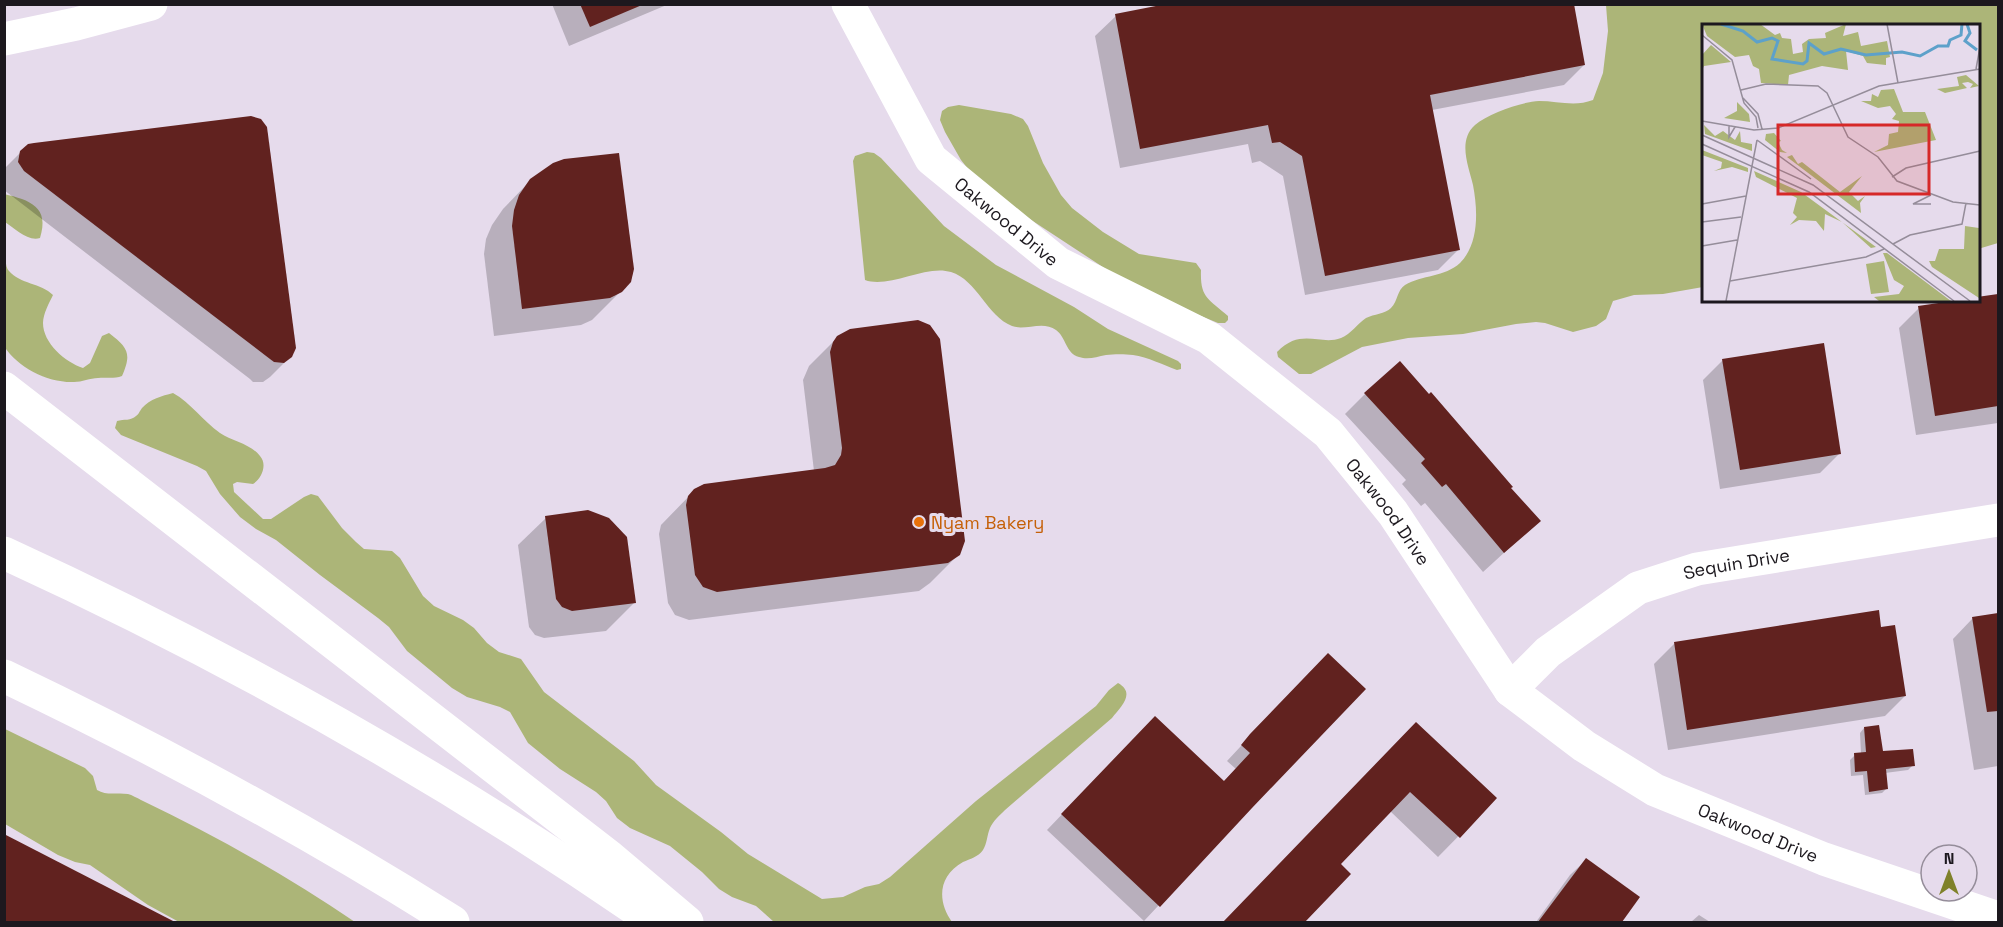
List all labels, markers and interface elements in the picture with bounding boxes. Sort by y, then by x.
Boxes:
inset map [1702,24,1979,302]
street label: Oakwood Drive [950,172,1064,271]
street label: Oakwood Drive [1341,453,1436,569]
place label: Nyam Bakery [931,511,1044,534]
marker: Nyam Bakery [912,515,926,529]
street label: Sequin Drive [1680,543,1791,584]
street label: Oakwood Drive [1695,797,1822,867]
north arrow [1919,843,1979,903]
text: N [1944,848,1954,869]

